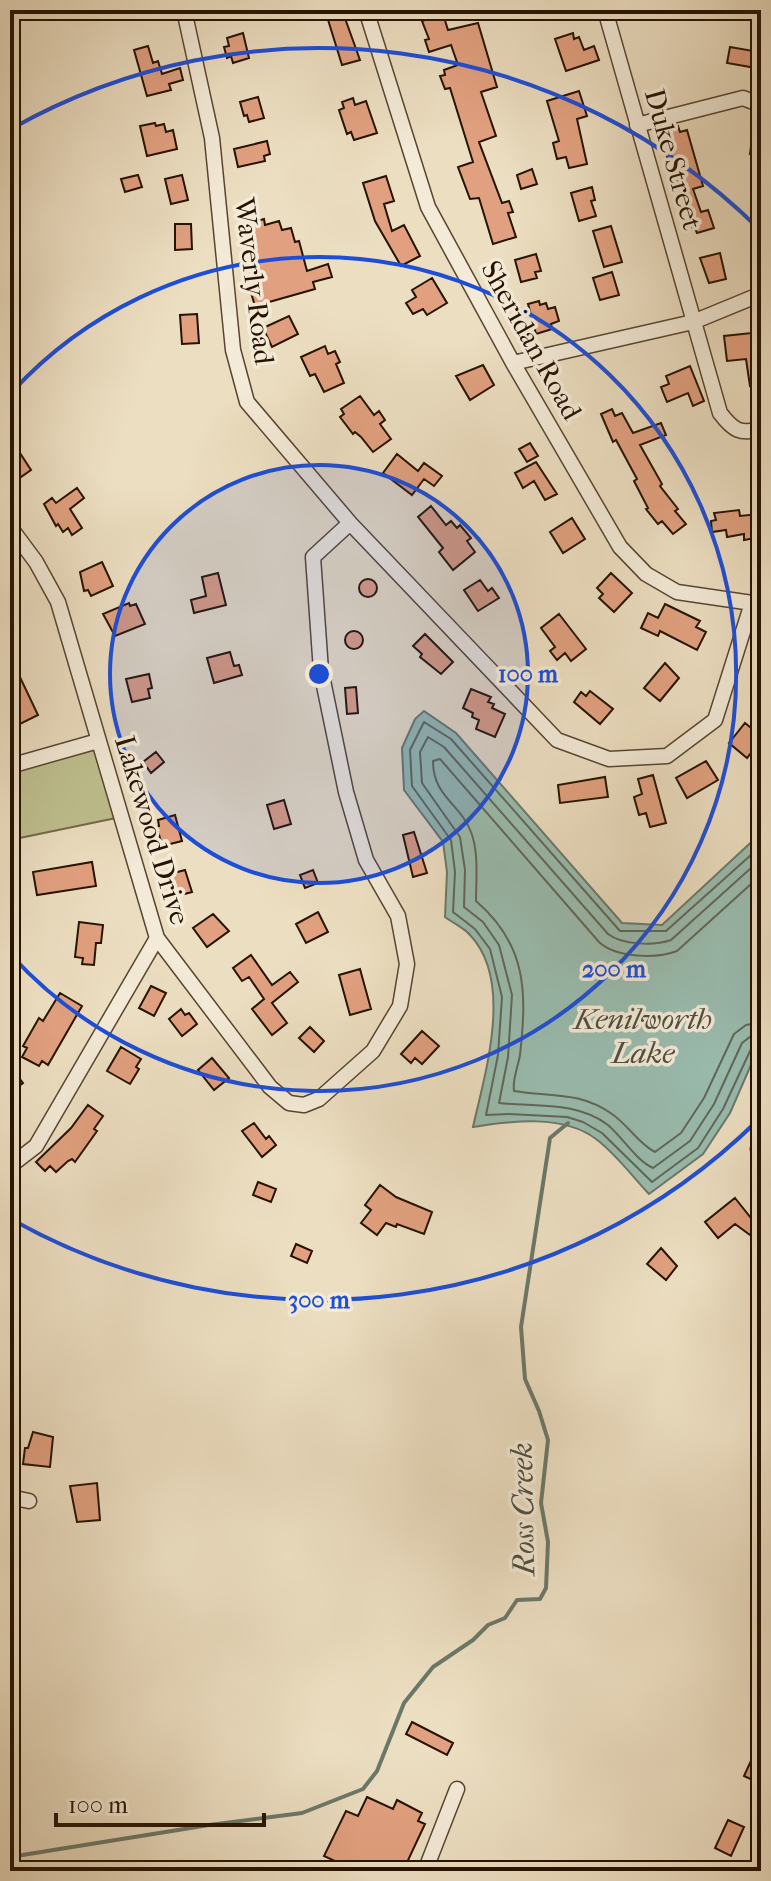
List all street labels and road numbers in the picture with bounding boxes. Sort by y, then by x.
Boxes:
street label: Duke Street [638,85,709,233]
street label: Waverly Road [228,195,281,367]
street label: Sheridan Road [474,255,589,426]
street label: Lakewood Drive [108,732,197,929]

